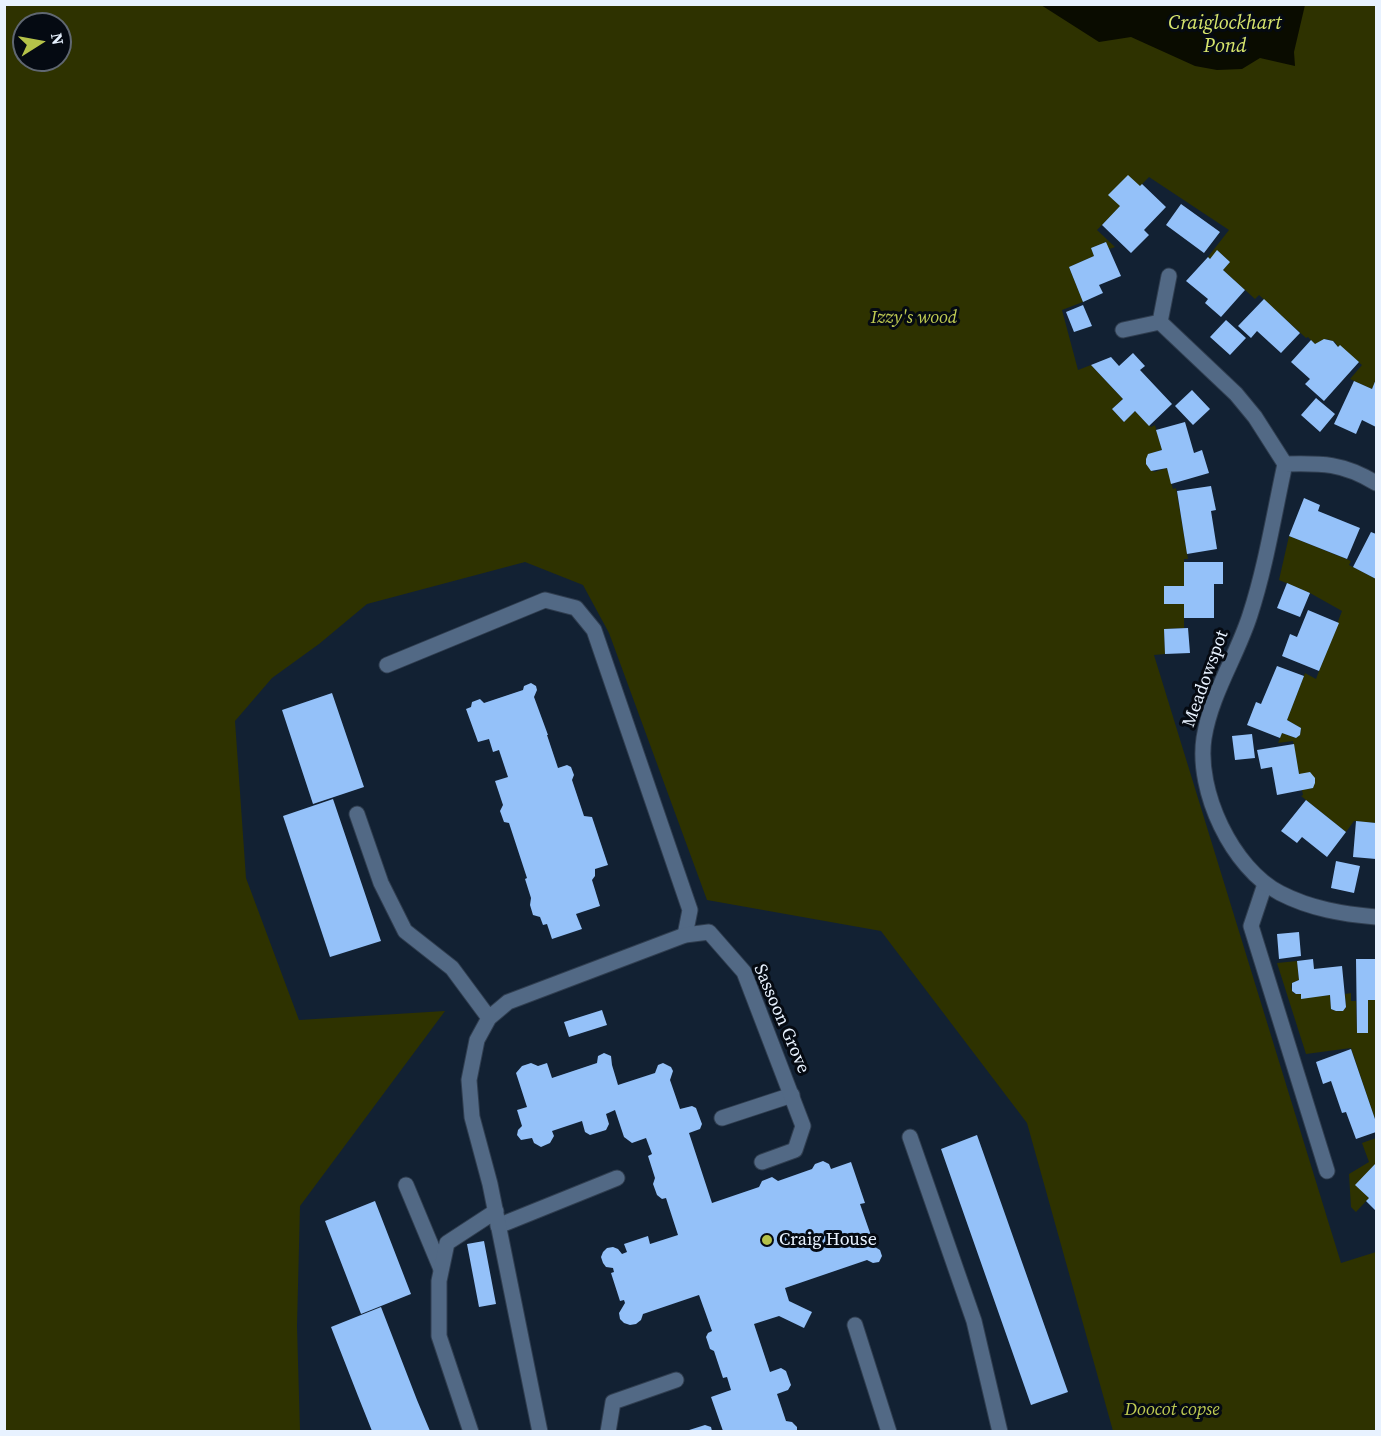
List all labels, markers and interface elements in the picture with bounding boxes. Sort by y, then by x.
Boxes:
north arrow [12,12,72,72]
water label: Craiglockhart Pond [1168,12,1282,59]
text: N [46,31,70,47]
park label: Izzy's wood [871,307,957,329]
street label: Meadowspot [1179,628,1233,730]
street label: Sassoon Grove [748,961,814,1077]
place label: Craig House [779,1229,877,1251]
marker: Craig House [760,1233,774,1247]
park label: Doocot copse [1124,1399,1220,1421]

